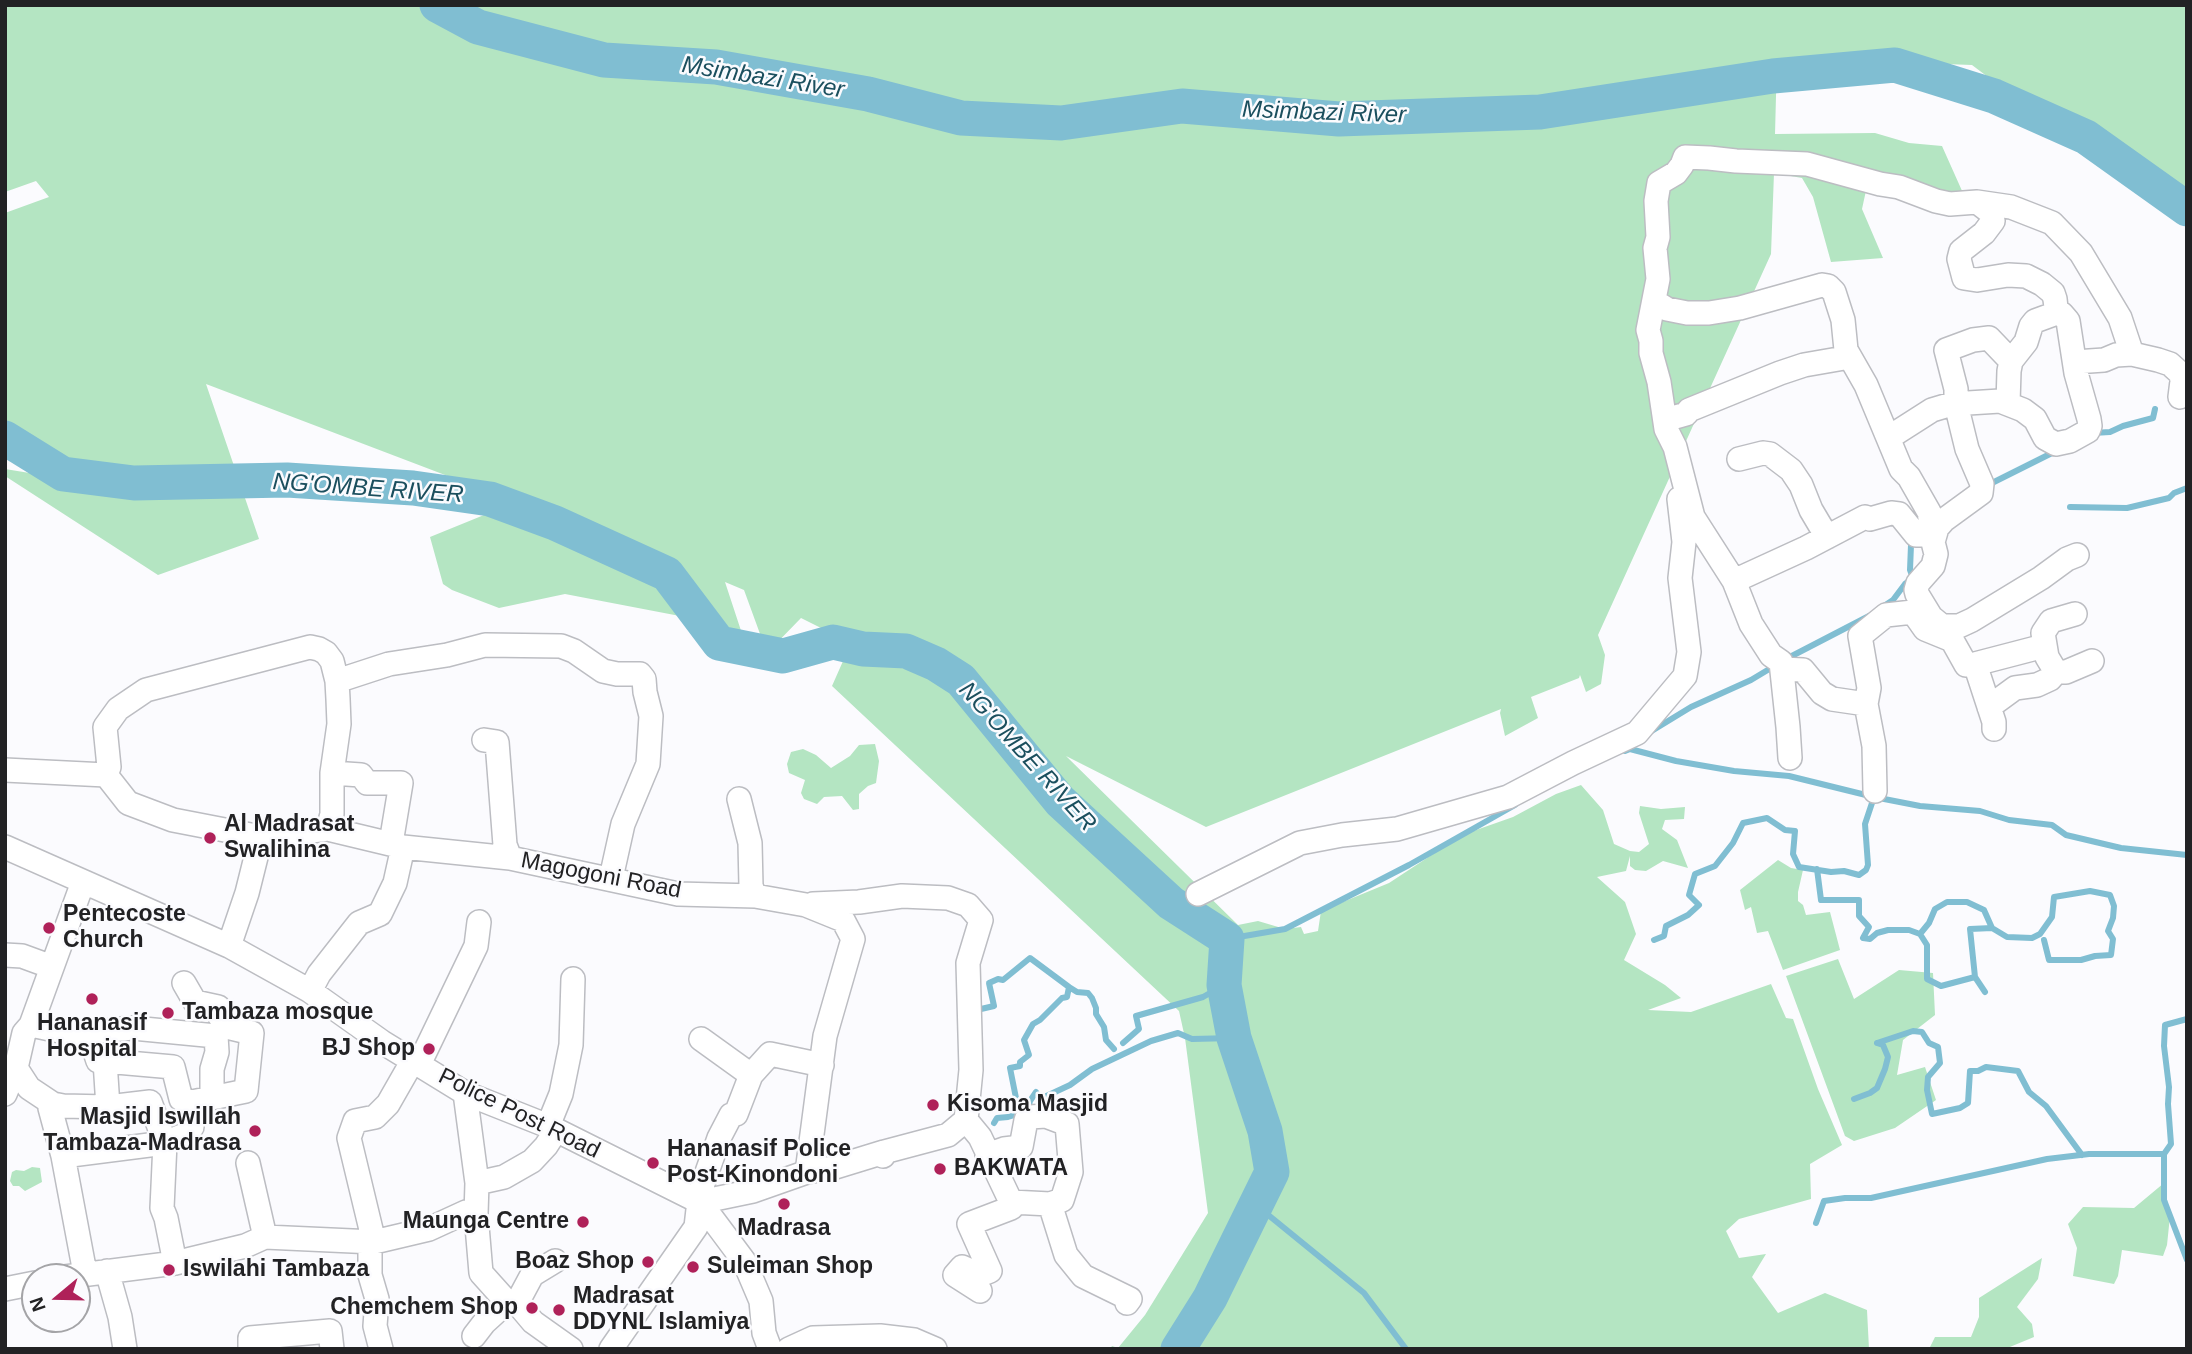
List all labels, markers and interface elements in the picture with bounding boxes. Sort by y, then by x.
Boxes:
water label: Msimbazi River [680,51,846,105]
water label: Msimbazi River [1242,96,1406,130]
water label: NG'OMBE RIVER [272,468,464,510]
water label: NG'OMBE RIVER [952,676,1102,838]
place label: Al Madrasat Swalihina [224,811,354,865]
marker: Al Madrasat Swalihina [202,830,218,846]
street label: Magogoni Road [519,847,683,905]
place label: Pentecoste Church [63,901,186,955]
marker: Pentecoste Church [41,920,57,936]
marker: Hananasif Hospital [84,991,100,1007]
place label: Tambaza mosque [182,999,373,1027]
marker: Tambaza mosque [160,1005,176,1021]
place label: Hananasif Hospital [37,1010,147,1064]
place label: BJ Shop [322,1035,415,1063]
marker: BJ Shop [421,1041,437,1057]
street label: Police Post Road [434,1063,604,1165]
place label: Kisoma Masjid [947,1091,1108,1119]
marker: Kisoma Masjid [925,1097,941,1113]
place label: Masjid Iswillah Tambaza-Madrasa [43,1104,241,1158]
marker: Masjid Iswillah Tambaza-Madrasa [247,1123,263,1139]
place label: Hananasif Police Post-Kinondoni [667,1136,851,1190]
marker: Hananasif Police Post-Kinondoni [645,1155,661,1171]
place label: BAKWATA [954,1155,1068,1183]
marker: BAKWATA [932,1161,948,1177]
marker: Madrasa [776,1196,792,1212]
place label: Maunga Centre [403,1208,569,1236]
marker: Maunga Centre [575,1214,591,1230]
place label: Madrasa [737,1215,831,1243]
place label: Boaz Shop [515,1248,634,1276]
place label: Suleiman Shop [707,1253,873,1281]
marker: Boaz Shop [640,1254,656,1270]
place label: Iswilahi Tambaza [183,1256,369,1284]
marker: Suleiman Shop [685,1259,701,1275]
marker: Iswilahi Tambaza [161,1262,177,1278]
north arrow [21,1263,91,1333]
place label: Madrasat DDYNL Islamiya [573,1283,749,1337]
text: N [25,1294,50,1314]
place label: Chemchem Shop [330,1294,518,1322]
marker: Chemchem Shop [524,1300,540,1316]
marker: Madrasat DDYNL Islamiya [551,1302,567,1318]

